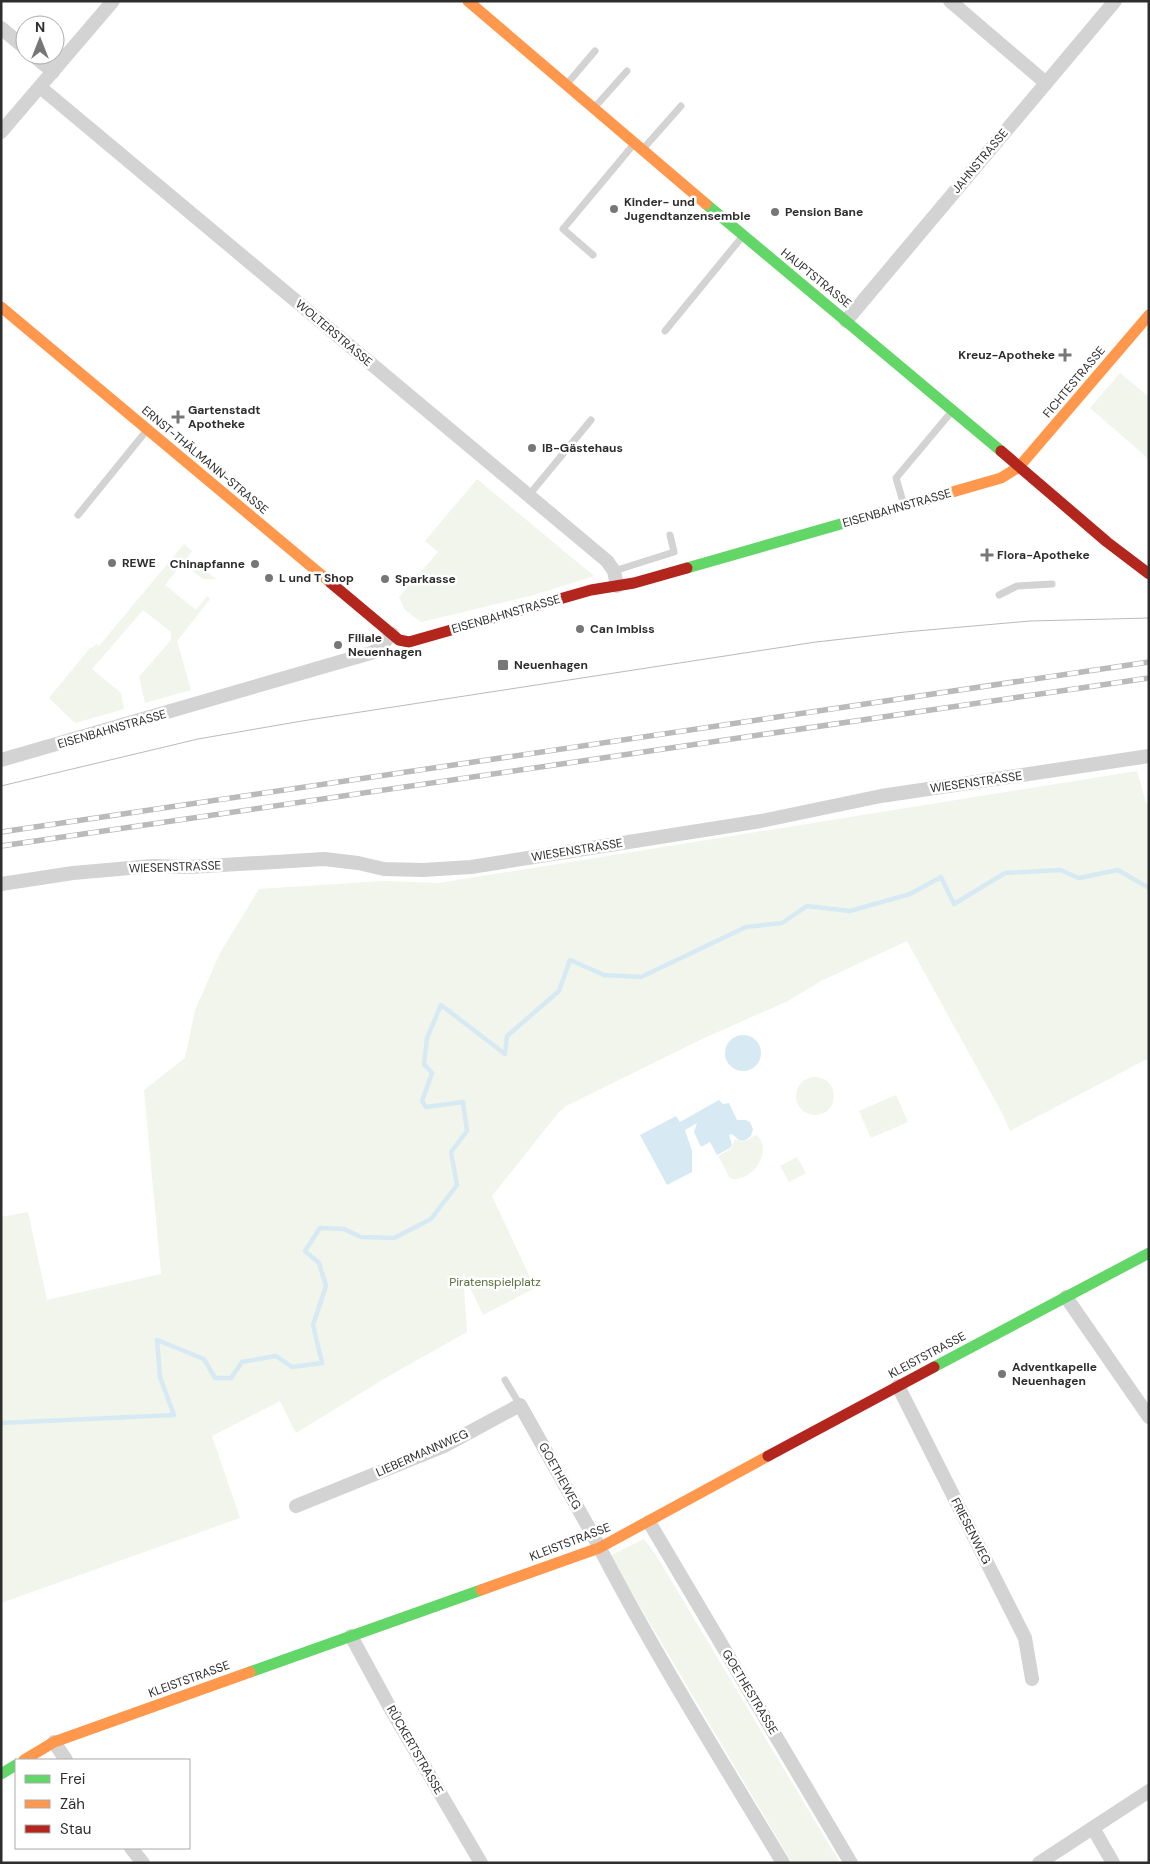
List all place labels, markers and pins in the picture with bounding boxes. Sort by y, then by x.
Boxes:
place label: Kinder- und Jugendtanzensemble [624,194,751,224]
marker: Kinder- und Jugendtanzensemble [608,203,620,215]
place label: Pension Bane [785,204,863,220]
marker: Pension Bane [769,206,781,218]
place label: Kreuz-Apotheke [958,347,1055,363]
marker: Kreuz-Apotheke [1059,349,1071,361]
place label: Gartenstadt Apotheke [188,402,260,432]
marker: Gartenstadt Apotheke [172,411,184,423]
place label: IB-Gästehaus [542,440,623,456]
marker: IB-Gästehaus [526,442,538,454]
place label: Flora-Apotheke [997,547,1090,563]
marker: Flora-Apotheke [981,549,993,561]
place label: REWE [122,555,156,571]
place label: Chinapfanne [170,556,245,572]
marker: REWE [106,557,118,569]
marker: Chinapfanne [249,558,261,570]
place label: L und T Shop [279,570,354,586]
place label: Sparkasse [395,571,456,587]
marker: L und T Shop [263,572,275,584]
marker: Sparkasse [379,573,391,585]
place label: Can Imbiss [590,621,655,637]
marker: Can Imbiss [574,623,586,635]
place label: Filiale Neuenhagen [348,630,422,660]
marker: Filiale Neuenhagen [332,639,344,651]
place label: Neuenhagen [514,657,588,673]
marker: Neuenhagen [496,658,510,672]
place label: Adventkapelle Neuenhagen [1012,1359,1097,1389]
marker: Adventkapelle Neuenhagen [996,1368,1008,1380]

